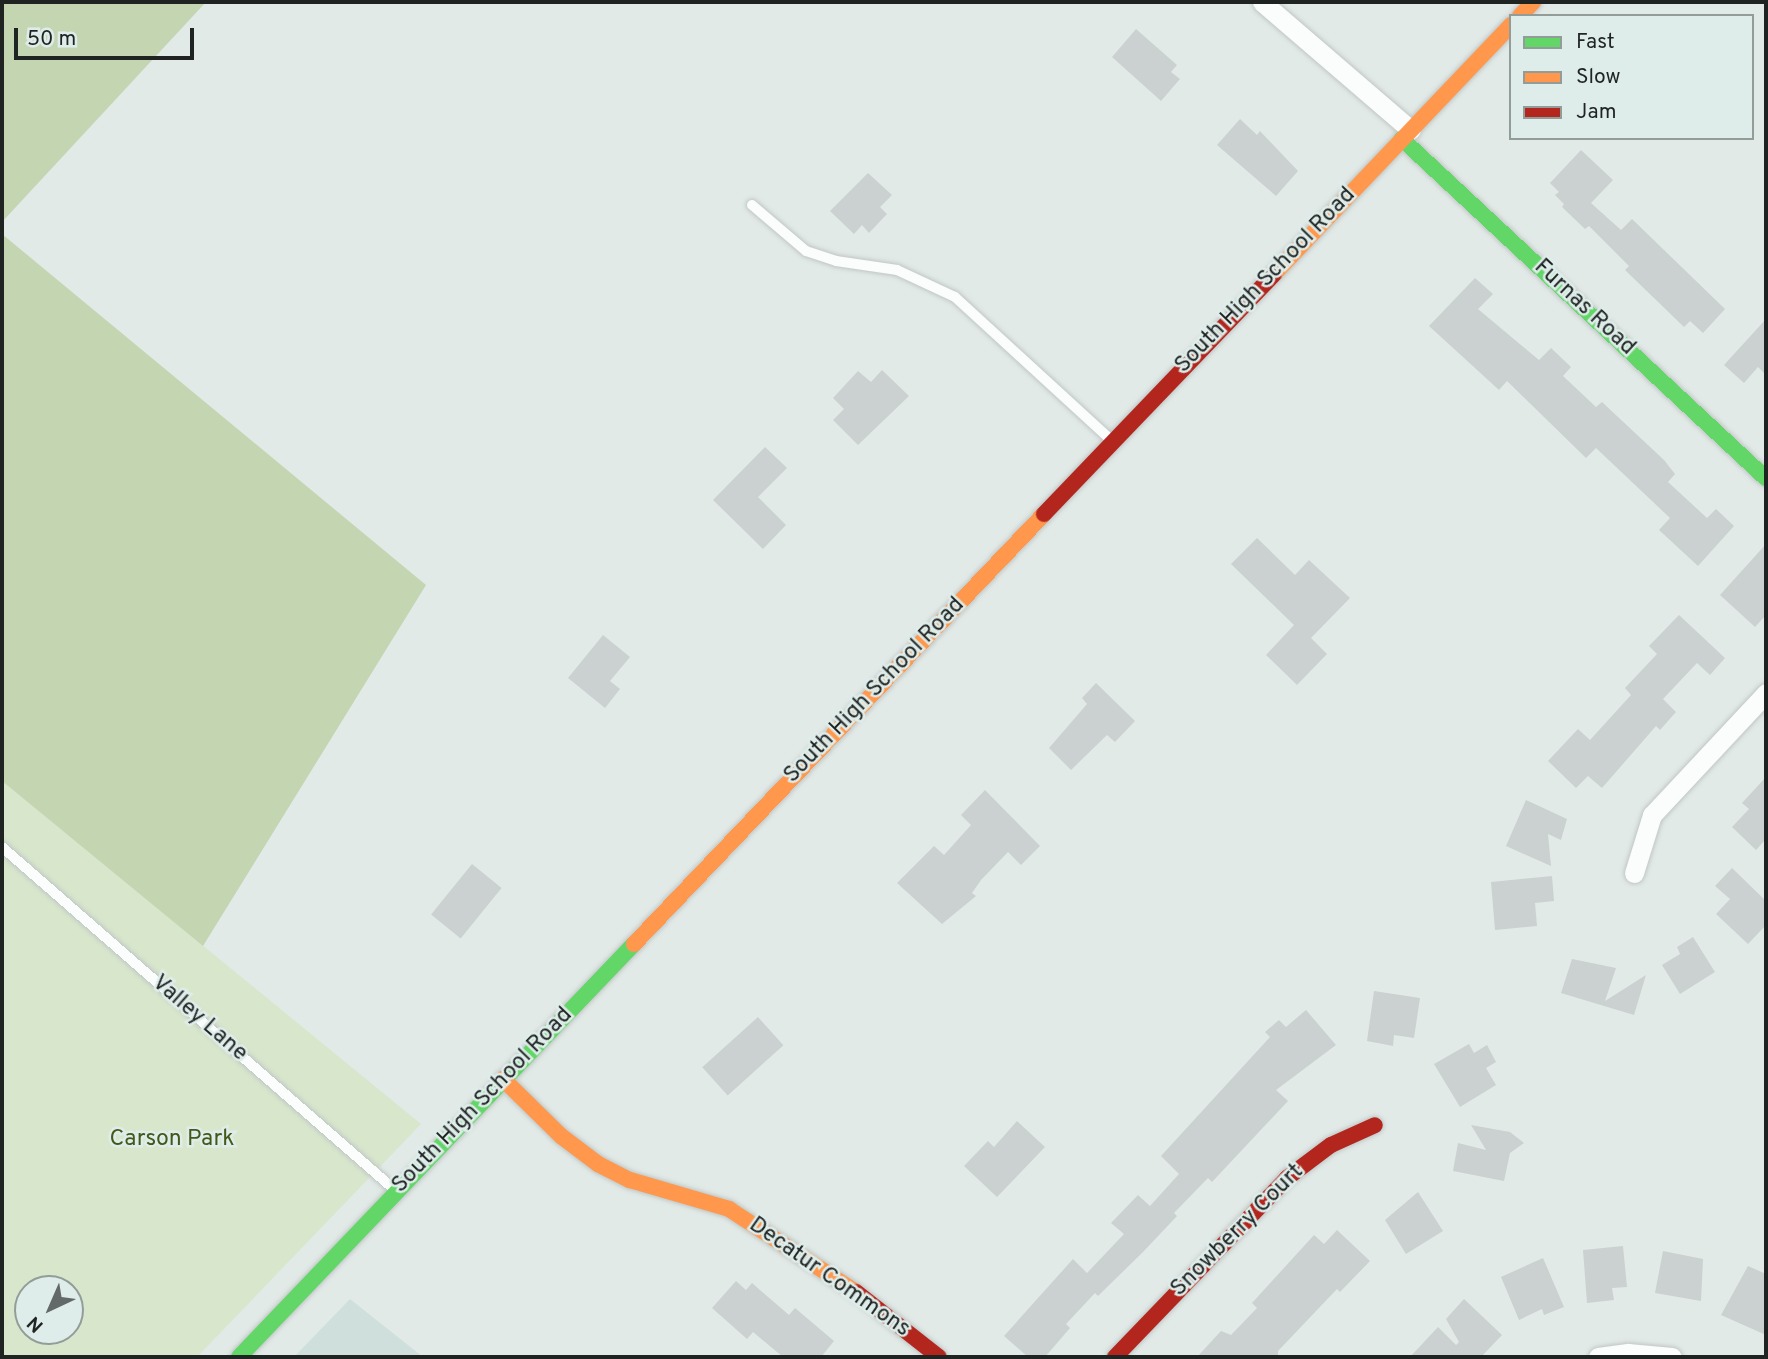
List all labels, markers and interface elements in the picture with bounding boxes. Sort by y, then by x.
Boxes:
scale bar [18,14,198,58]
legend [1509,14,1754,140]
text: 50 m [27,26,76,53]
text: Fast [1576,29,1615,56]
text: Slow [1576,64,1621,91]
text: Jam [1576,99,1617,126]
street label: South High School Road [1170,182,1362,380]
street label: Furnas Road [1528,254,1640,362]
street label: South High School Road [779,592,971,790]
street label: Valley Lane [145,970,253,1068]
street label: South High School Road [387,1002,579,1200]
park label: Carson Park [109,1126,235,1154]
street label: Snowberry Court [1166,1159,1310,1303]
street label: Decatur Commons [743,1212,915,1344]
north arrow [14,1275,84,1345]
text: N [23,1310,49,1337]

